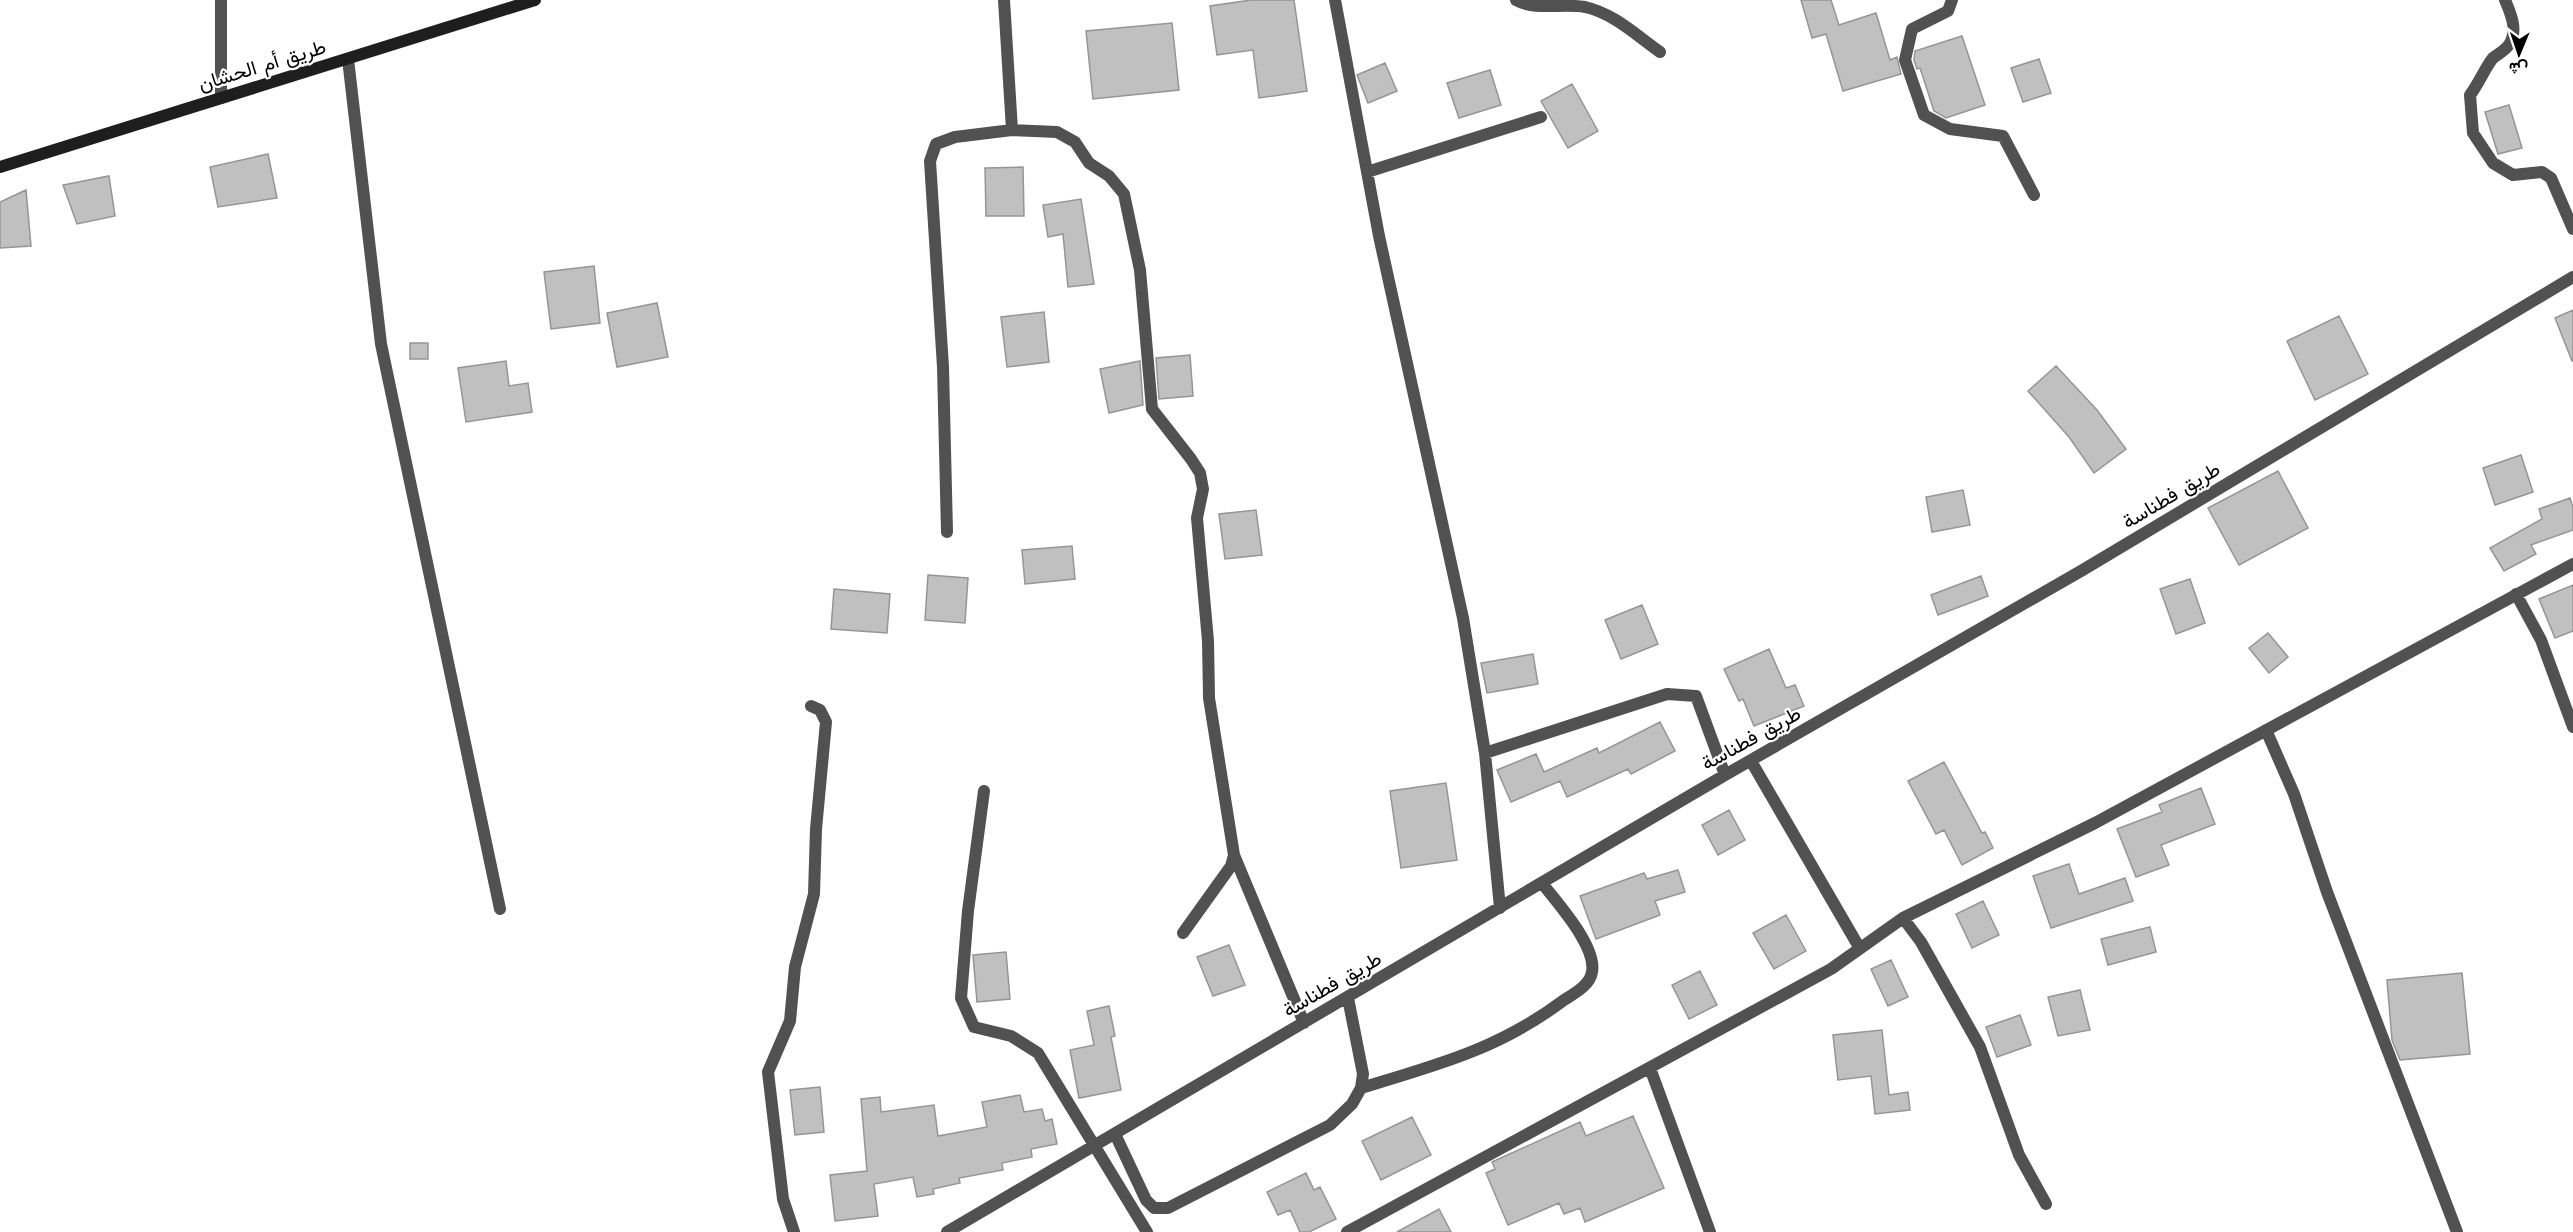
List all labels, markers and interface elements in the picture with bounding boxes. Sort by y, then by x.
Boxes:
north arrow [2489,24,2549,84]
street label: طريق أم الحشان [195,34,329,97]
text: ش [2509,59,2528,78]
street label: طريق فطناسة [2118,456,2225,534]
street label: طريق فطناسة [1697,701,1805,776]
street label: طريق فطناسة [1278,946,1386,1023]

